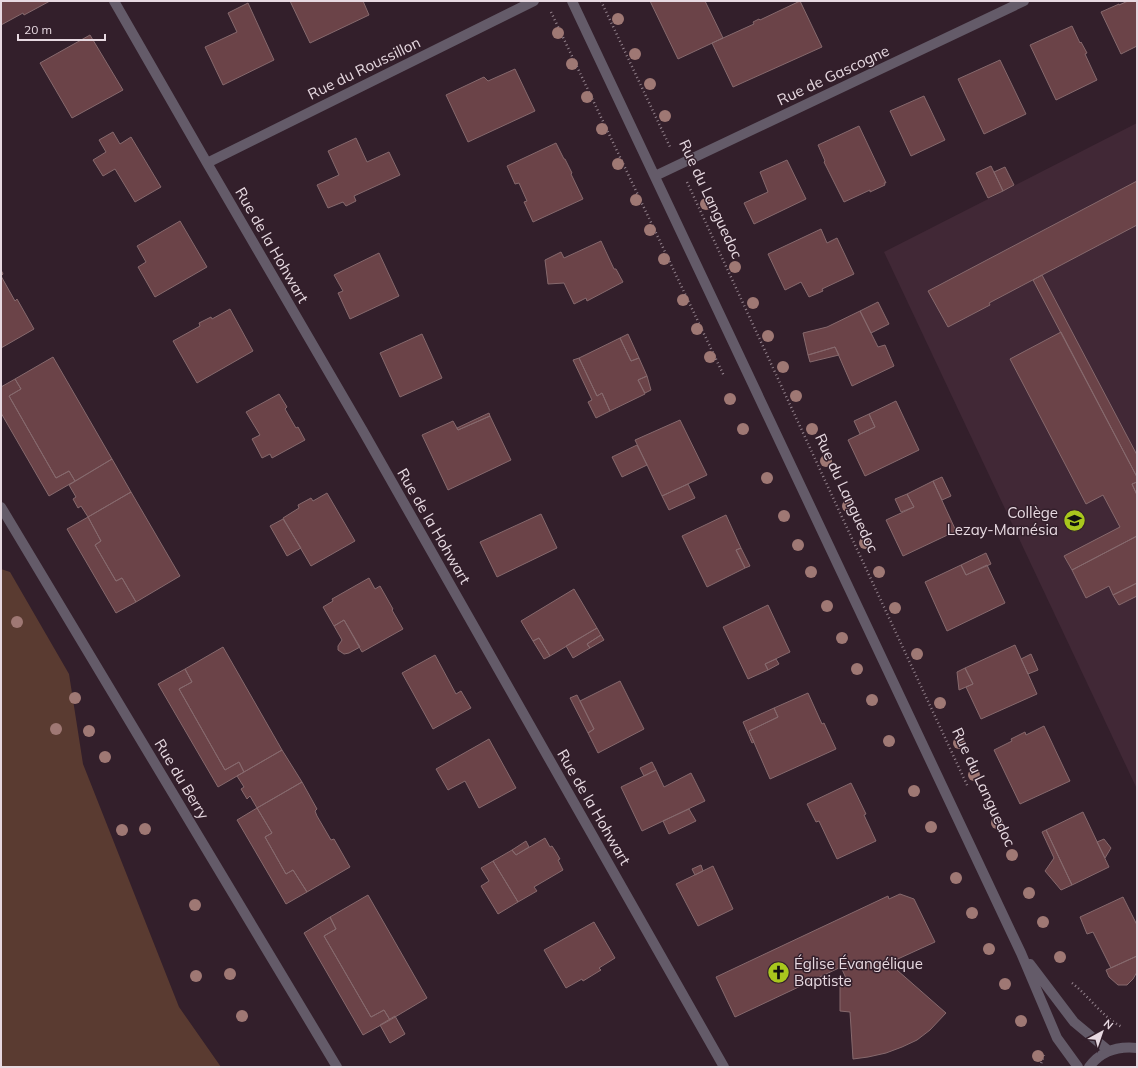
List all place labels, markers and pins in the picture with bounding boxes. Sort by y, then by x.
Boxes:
place label: Collège Lezay-Marnésia [947,503,1058,539]
school or university icon: Collège Lezay-Marnésia [1061,508,1087,534]
place label: Église Évangélique Baptiste [794,954,923,990]
church icon: Église Évangélique Baptiste [766,959,792,985]

